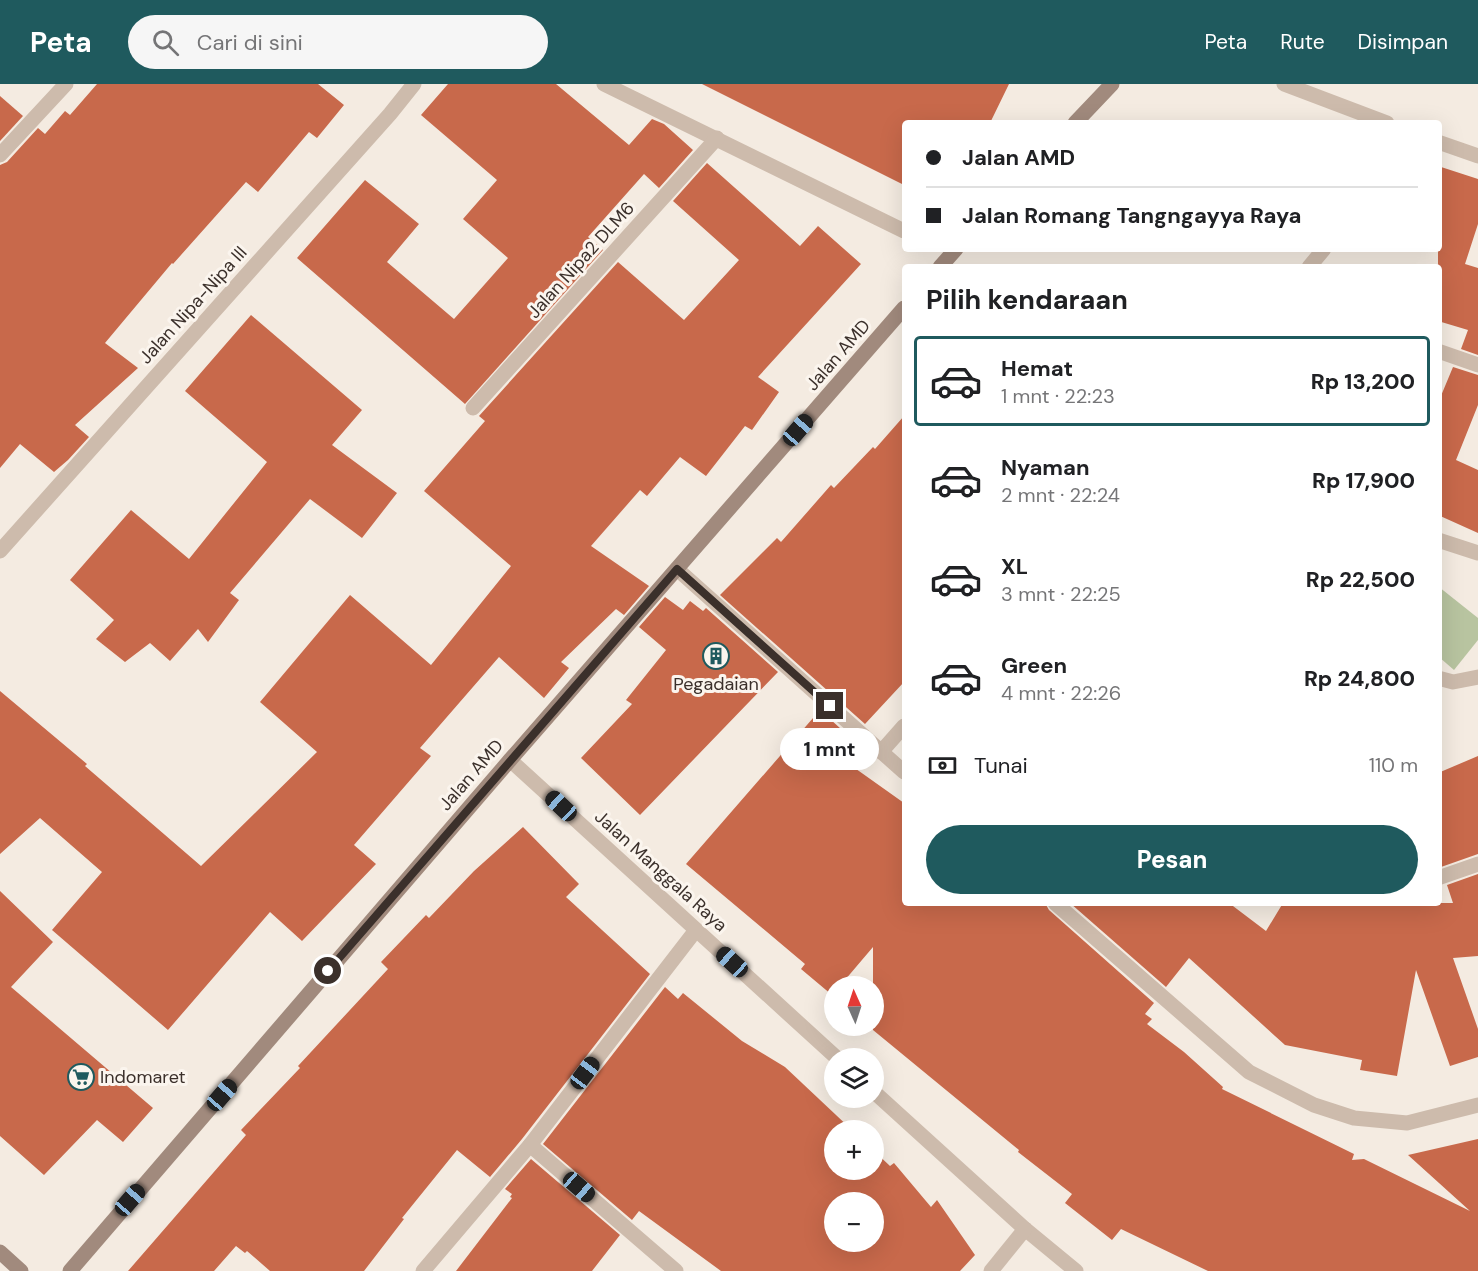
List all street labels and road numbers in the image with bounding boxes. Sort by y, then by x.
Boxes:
street label: Jalan Nipa2 DLM6 [522,197,640,323]
street label: Jalan Nipa-Nipa III [134,241,252,369]
street label: Jalan AMD [800,314,876,396]
street label: Jalan AMD [433,734,509,816]
street label: Jalan Manggala Raya [590,805,732,937]

